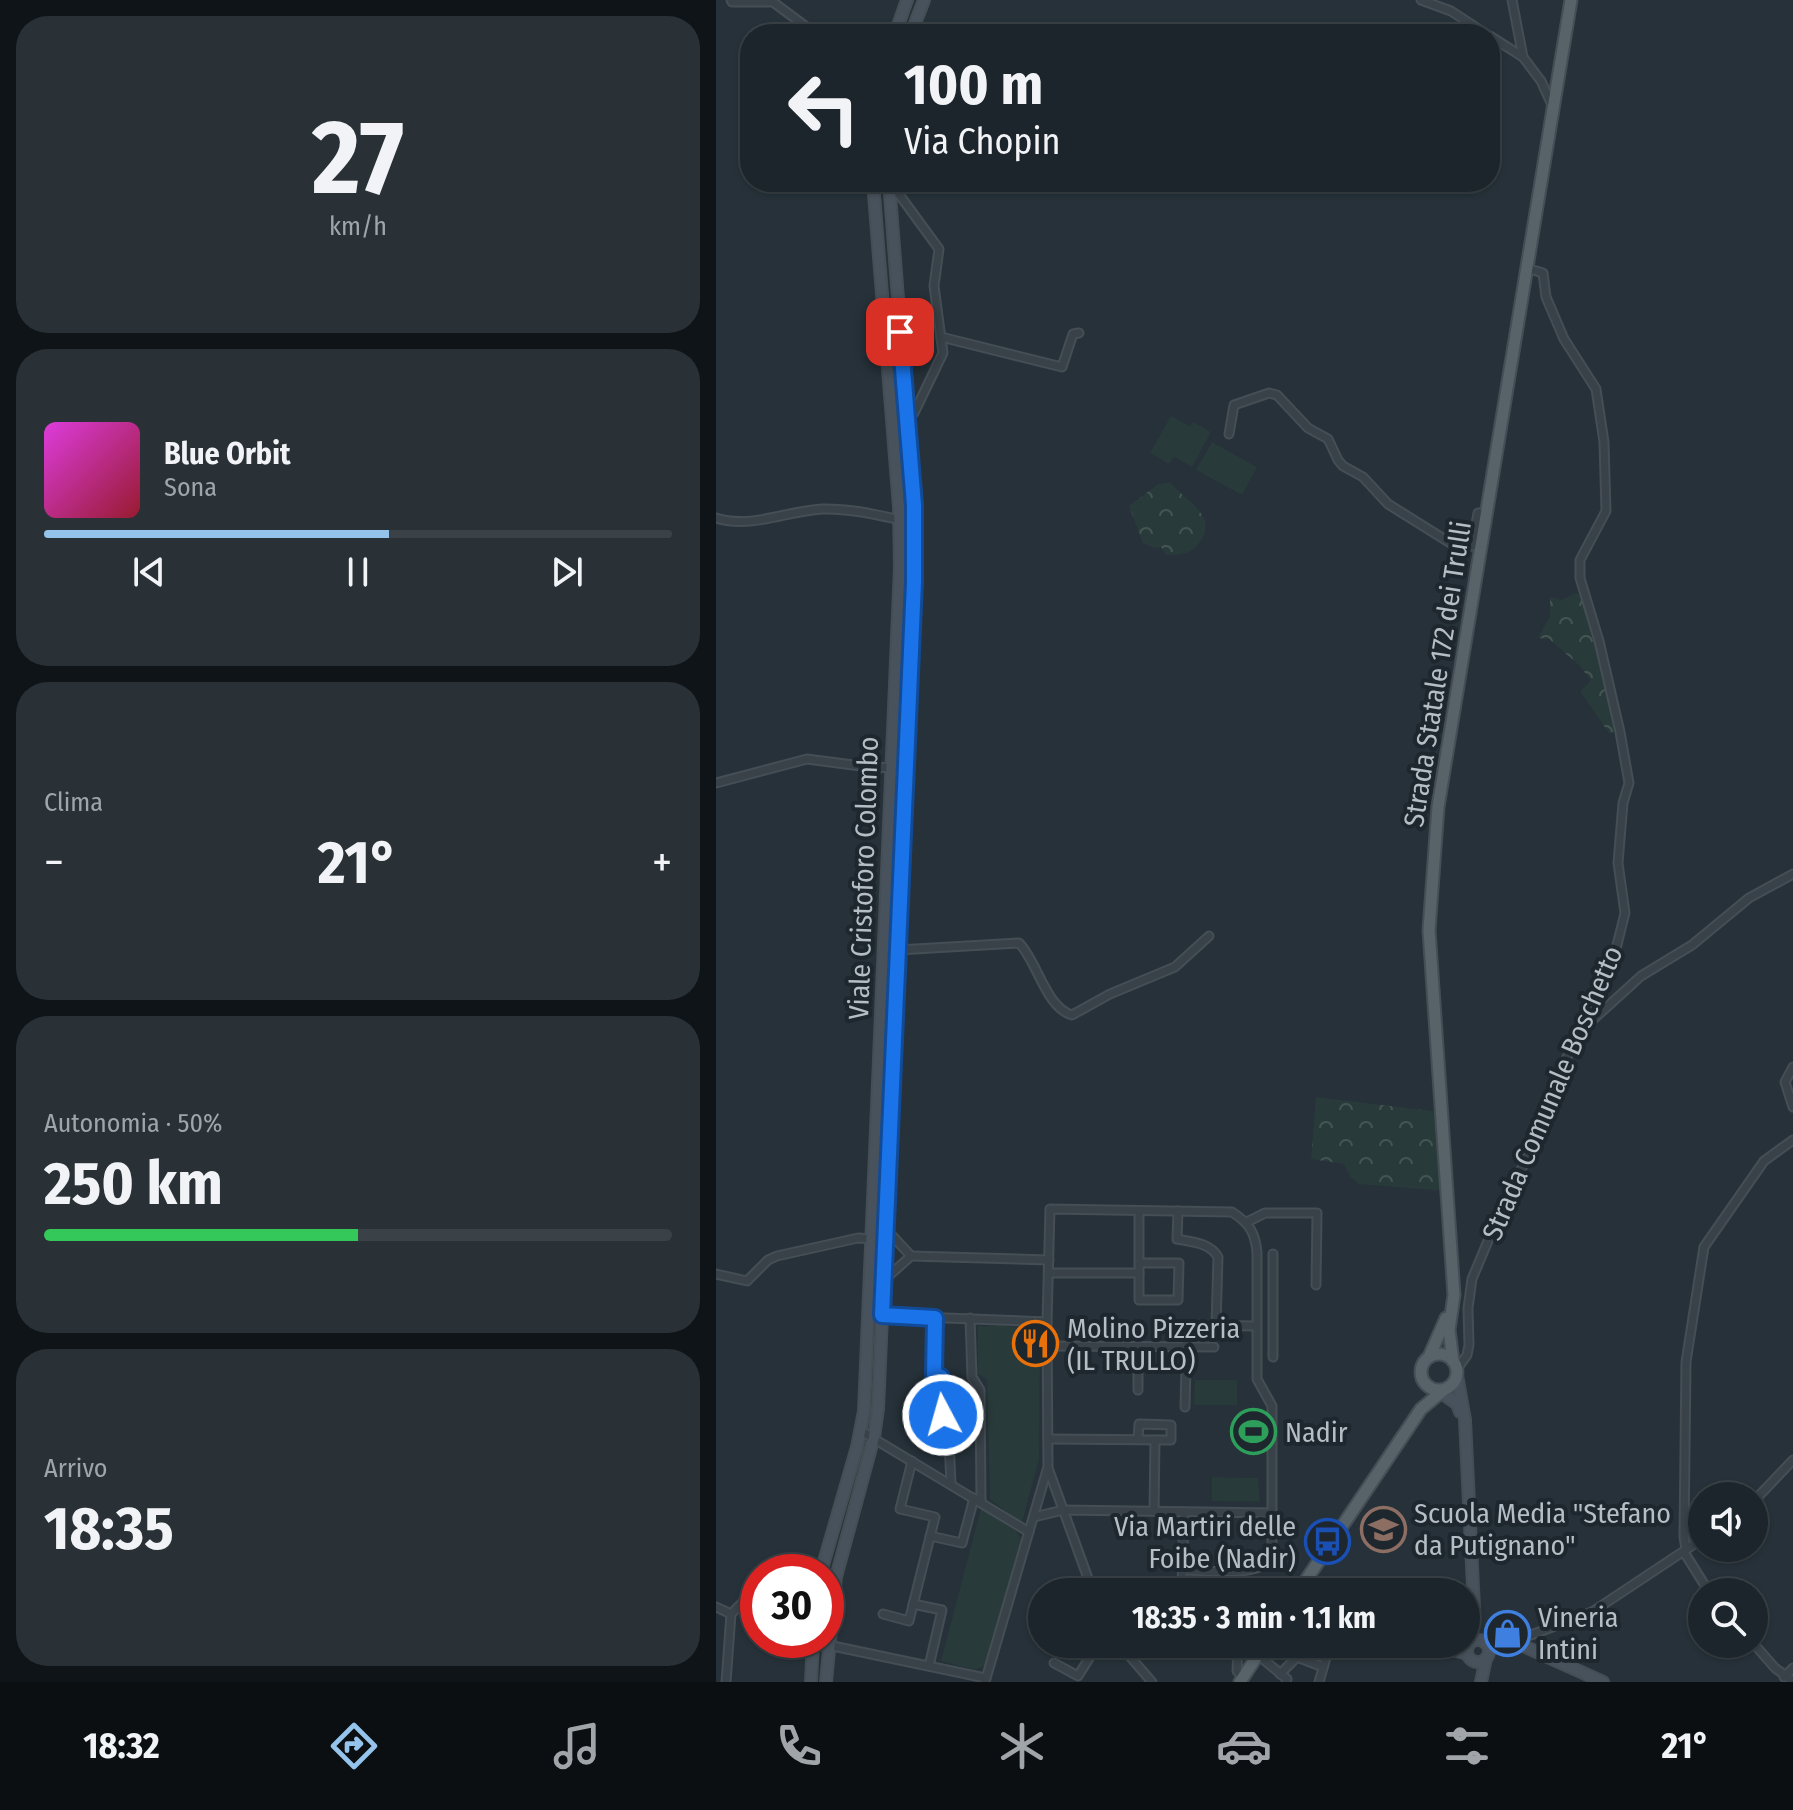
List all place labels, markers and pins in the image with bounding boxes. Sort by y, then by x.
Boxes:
pin [866,298,934,366]
place label: Molino Pizzeria (IL TRULLO) [1067,1312,1240,1377]
restaurant icon: Molino Pizzeria (IL TRULLO) [1012,1320,1060,1368]
sports icon: Nadir [1230,1408,1278,1456]
place label: Nadir [1285,1416,1348,1449]
place label: Scuola Media "Stefano da Putignano" [1414,1497,1671,1562]
school or university icon: Scuola Media "Stefano da Putignano" [1359,1505,1407,1553]
place label: Via Martiri delle Foibe (Nadir) [1114,1510,1296,1575]
bus stop icon: Via Martiri delle Foibe (Nadir) [1303,1518,1351,1566]
place label: Vineria Intini [1538,1601,1618,1666]
shop icon: Vineria Intini [1483,1609,1531,1657]

